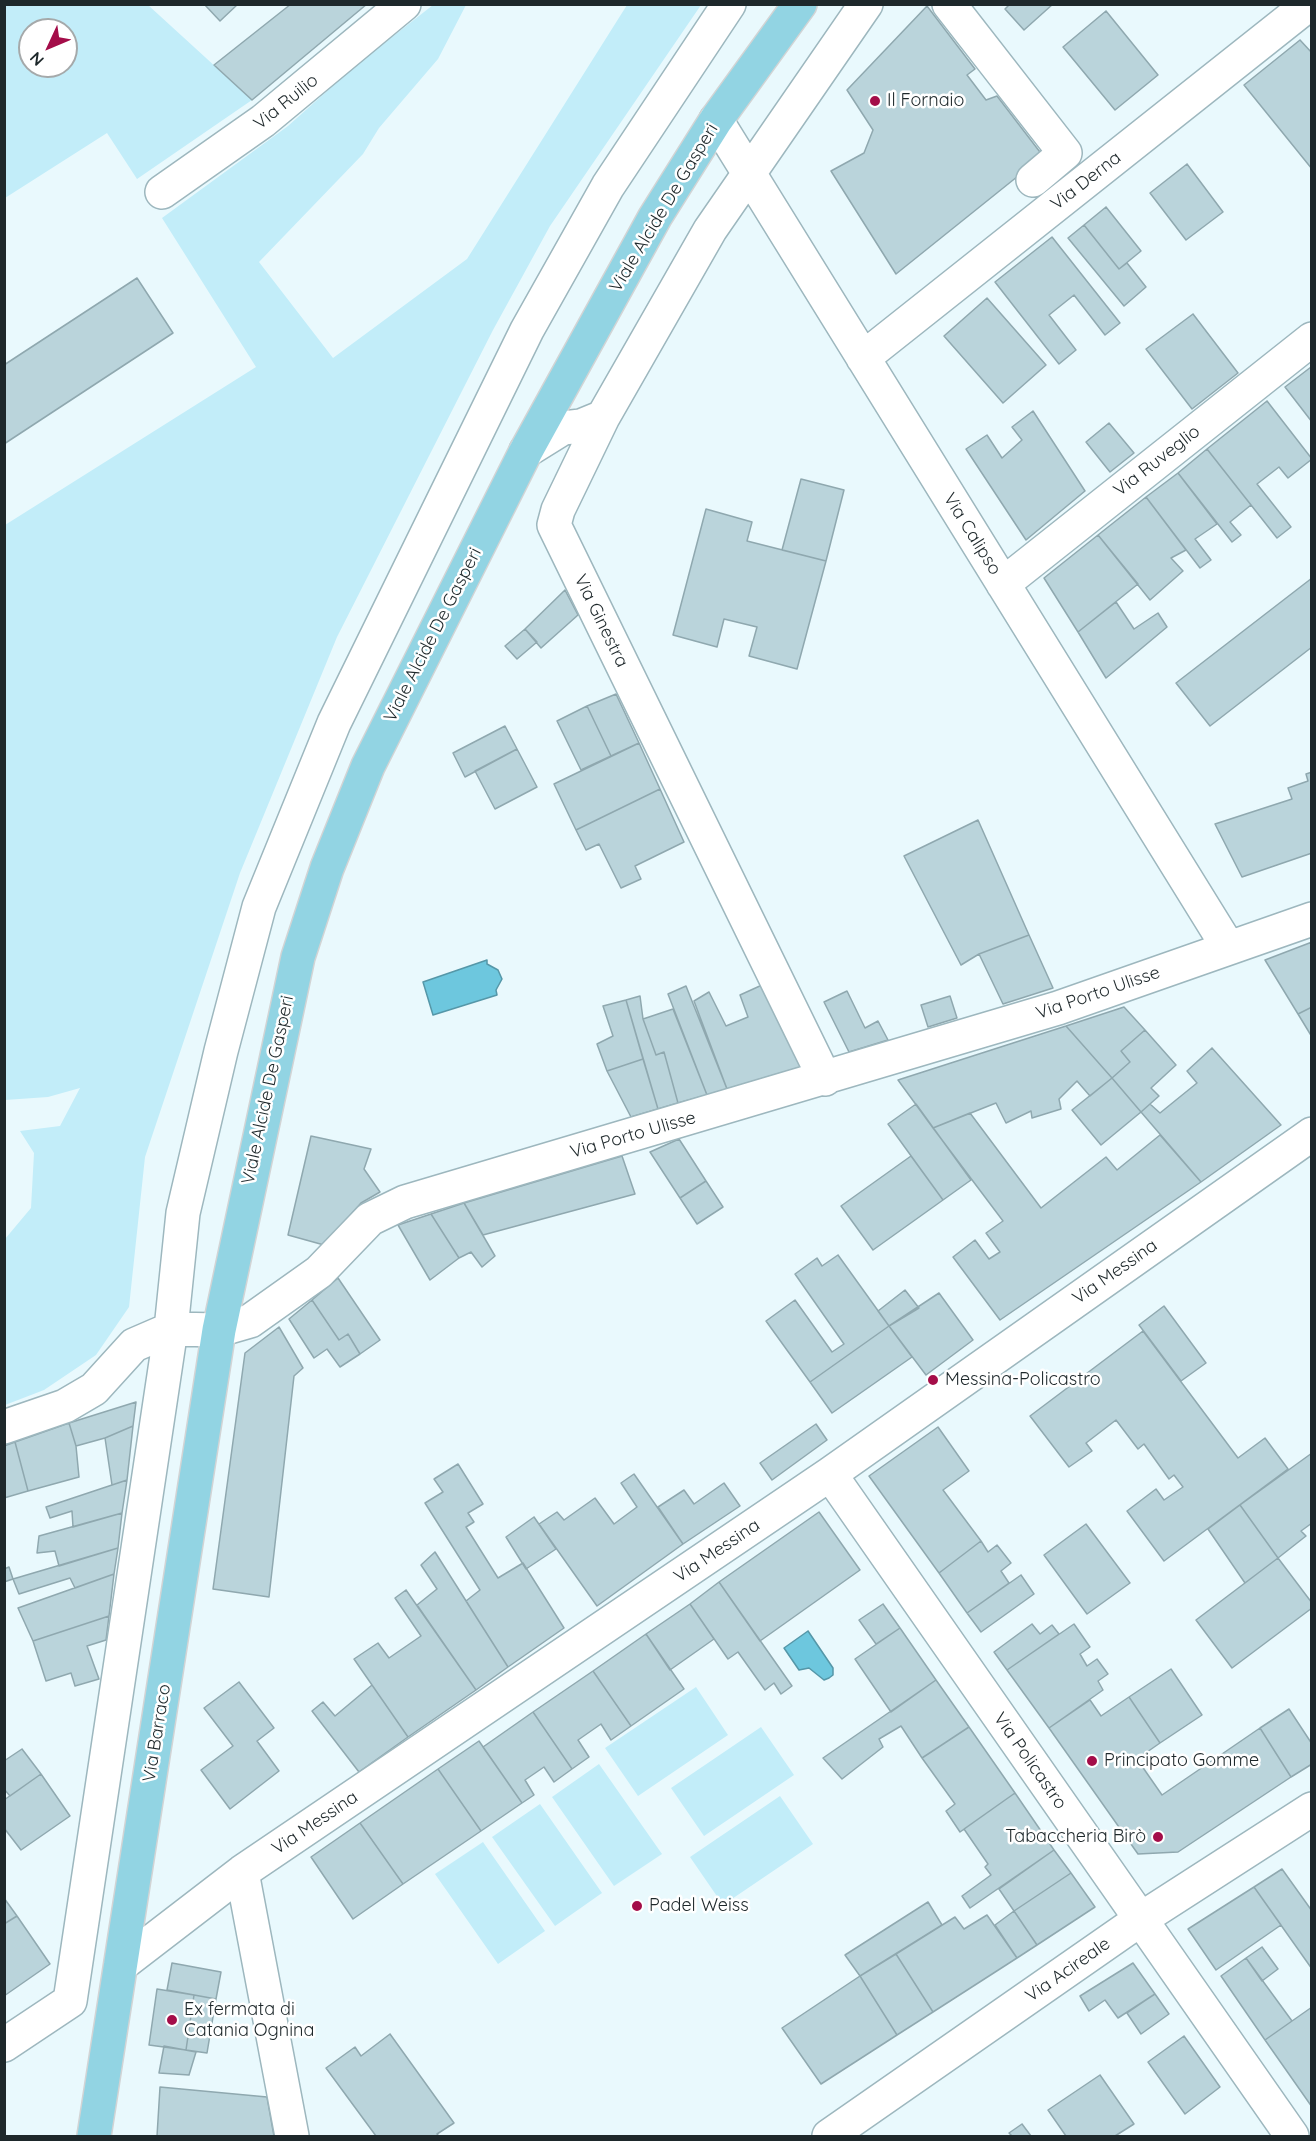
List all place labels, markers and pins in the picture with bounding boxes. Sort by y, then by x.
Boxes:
place label: Il Fornaio [887,90,964,112]
marker: Il Fornaio [868,94,882,108]
place label: Messina-Policastro [945,1369,1101,1391]
marker: Messina-Policastro [926,1373,940,1387]
place label: Principato Gomme [1104,1750,1259,1772]
marker: Principato Gomme [1085,1754,1099,1768]
place label: Tabaccheria Birò [1005,1826,1146,1848]
marker: Tabaccheria Birò [1151,1830,1165,1844]
place label: Padel Weiss [649,1895,749,1917]
marker: Padel Weiss [630,1899,644,1913]
place label: Ex fermata di Catania Ognina [184,1999,314,2042]
marker: Ex fermata di Catania Ognina [165,2013,179,2027]

